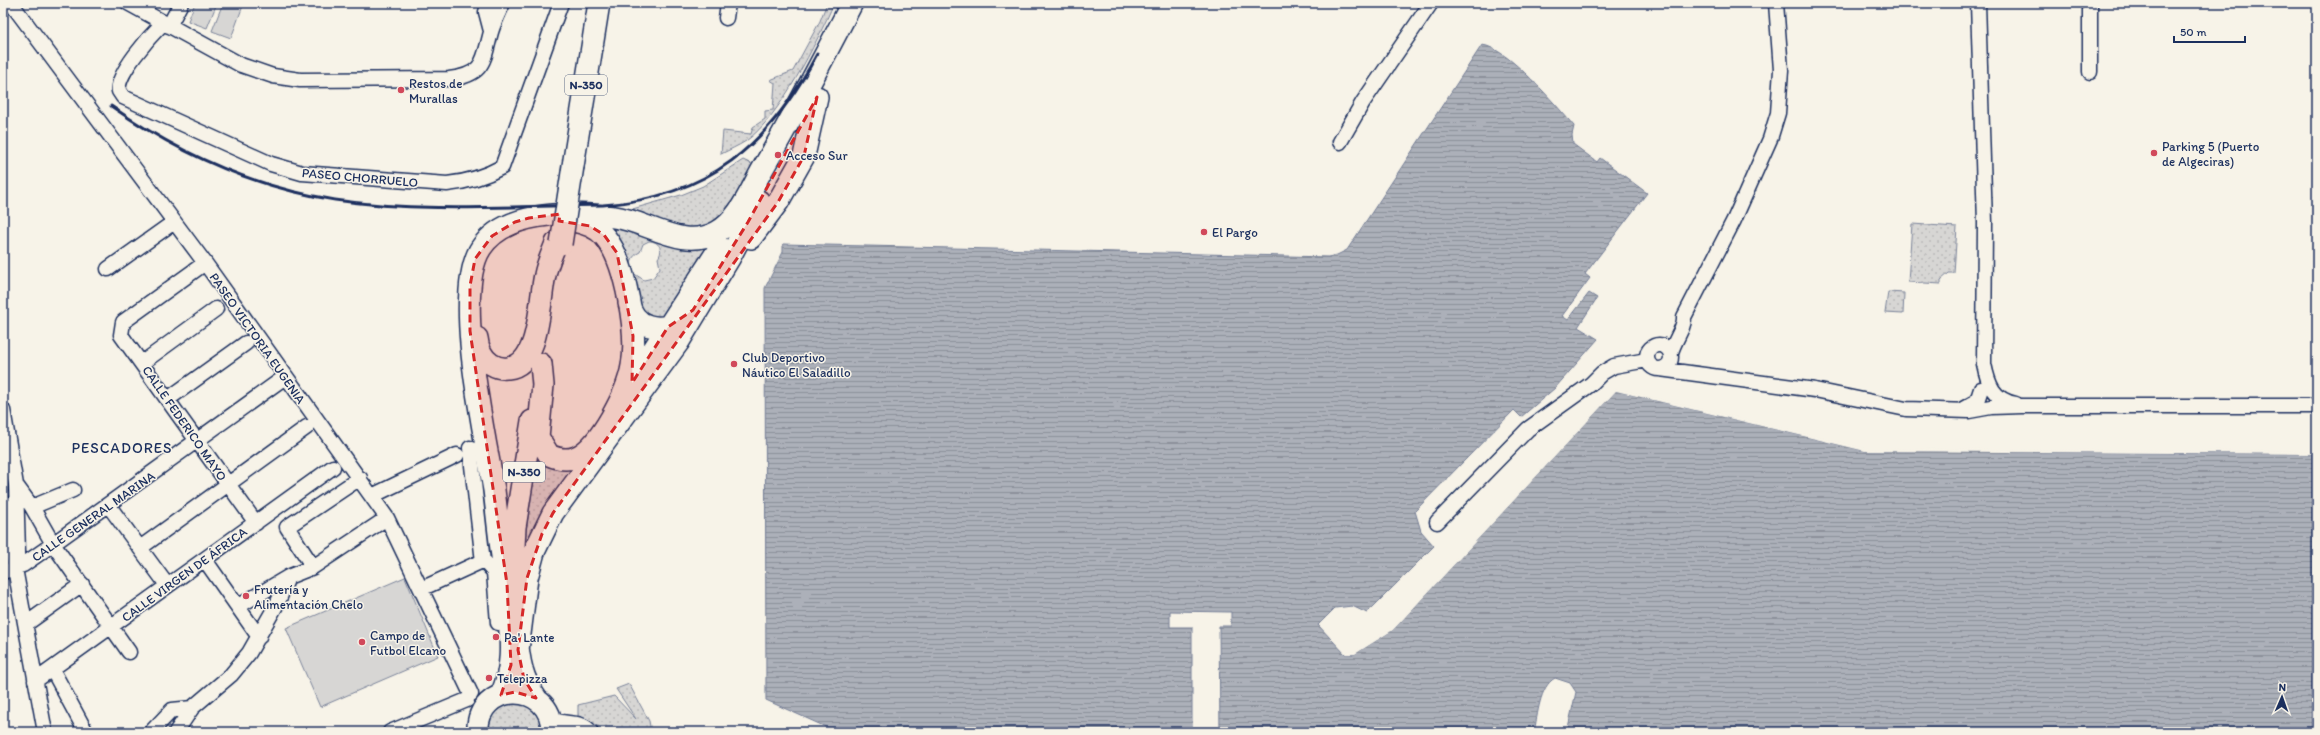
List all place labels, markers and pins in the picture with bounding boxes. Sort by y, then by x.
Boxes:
place label: Restos de Murallas [409,76,462,106]
marker: Restos de Murallas [396,85,406,95]
place label: Parking 5 (Puerto de Algeciras) [2162,139,2260,169]
place label: Acceso Sur [786,148,848,163]
marker: Parking 5 (Puerto de Algeciras) [2149,148,2159,158]
marker: Acceso Sur [773,150,783,160]
place label: El Pargo [1212,225,1258,240]
marker: El Pargo [1199,227,1209,237]
place label: Club Deportivo Náutico El Saladillo [742,350,851,380]
marker: Club Deportivo Náutico El Saladillo [729,359,739,369]
place label: Frutería y Alimentación Chelo [254,582,363,612]
marker: Frutería y Alimentación Chelo [241,591,251,601]
place label: Campo de Futbol Elcano [370,628,446,658]
place label: Pa' Lante [504,630,555,645]
marker: Pa' Lante [491,632,501,642]
marker: Campo de Futbol Elcano [357,637,367,647]
place label: Telepizza [497,671,548,686]
marker: Telepizza [484,673,494,683]

